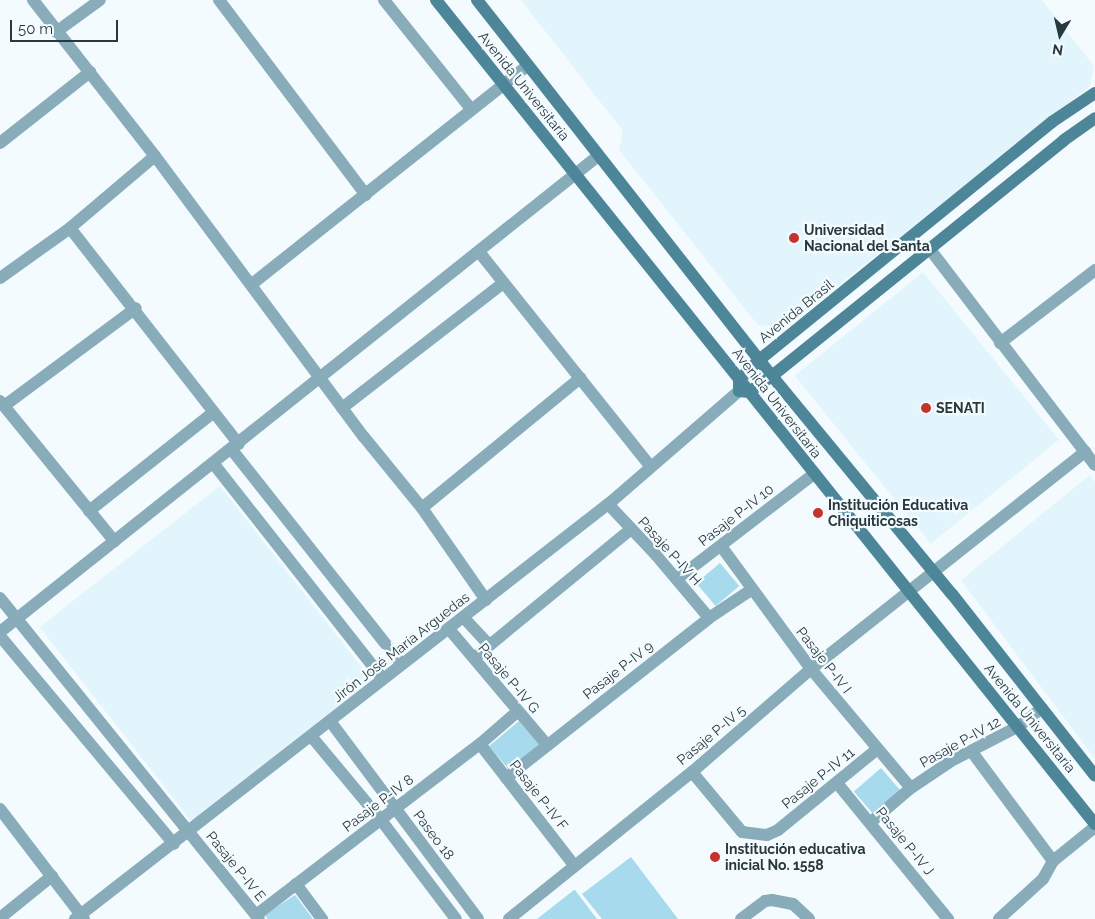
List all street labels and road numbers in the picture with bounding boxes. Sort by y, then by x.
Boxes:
street label: Avenida Universitaria [475,28,573,144]
street label: Avenida Brasil [755,276,837,346]
street label: Avenida Universitaria [729,345,825,461]
street label: Pasaje P-IV 10 [695,480,777,550]
street label: Pasaje P-IV H [635,513,705,589]
street label: Jirón José María Arguedas [329,588,473,706]
street label: Pasaje P-IV I [793,623,855,697]
street label: Pasaje P-IV 9 [579,637,657,703]
street label: Pasaje P-IV G [475,639,543,717]
street label: Avenida Universitaria [981,660,1079,776]
street label: Pasaje P-IV 5 [673,701,749,769]
street label: Pasaje P-IV 12 [917,713,1003,771]
street label: Pasaje P-IV 11 [778,744,858,812]
street label: Pasaje P-IV F [506,756,572,834]
street label: Pasaje P-IV 8 [339,771,417,835]
street label: Pasaje P-IV J [872,803,938,879]
street label: Paseo 18 [410,807,458,863]
street label: Pasaje P-IV E [203,828,269,904]

